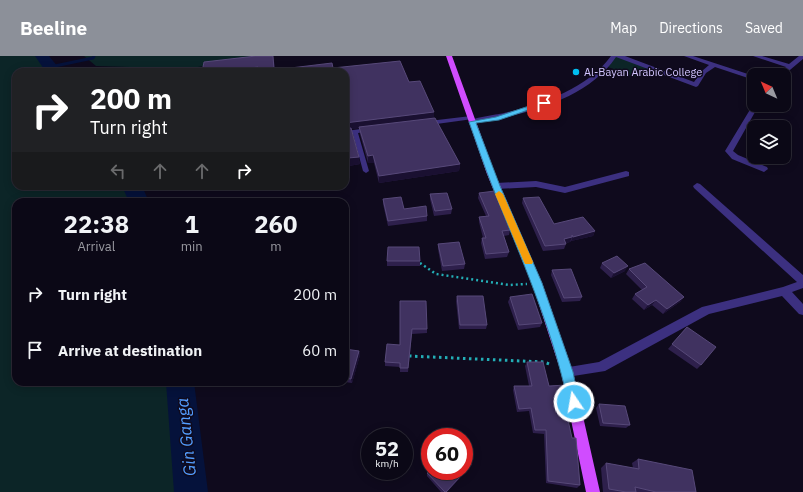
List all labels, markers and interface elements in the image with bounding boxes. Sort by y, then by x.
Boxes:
text: Beeline [20,16,87,40]
text: Map [610,19,637,37]
text: Directions [659,19,723,37]
text: Saved [745,19,783,37]
place label: Al-Bayan Arabic College [584,65,702,79]
marker: Al-Bayan Arabic College [571,67,581,77]
north arrow [747,68,791,112]
map controls [747,68,791,164]
text: 200 m [90,80,172,117]
icon: right [24,84,76,136]
pin [527,86,561,120]
icon: arrive [533,92,555,114]
text: Turn right [90,116,168,139]
button: layers [747,120,791,164]
icon: left [107,160,129,182]
icon: ahead [149,160,171,182]
icon: ahead [191,160,213,182]
icon: right [233,160,255,182]
text: 22:38 [64,208,129,240]
text: 1 [184,208,199,240]
text: 260 [254,208,297,240]
text: Arrival [77,238,115,255]
text: min [181,238,203,255]
text: m [270,238,281,255]
icon: right [24,283,46,305]
text: Turn right [58,285,127,304]
text: 200 m [293,285,337,304]
icon: arrive [24,339,46,361]
text: Arrive at destination [58,341,202,360]
text: 60 m [302,341,337,360]
position arrow [553,381,595,423]
water label: Gin Ganga [171,397,201,477]
speed limit sign: 60 [421,428,473,480]
text: 52 [375,435,399,462]
text: km/h [375,457,399,470]

